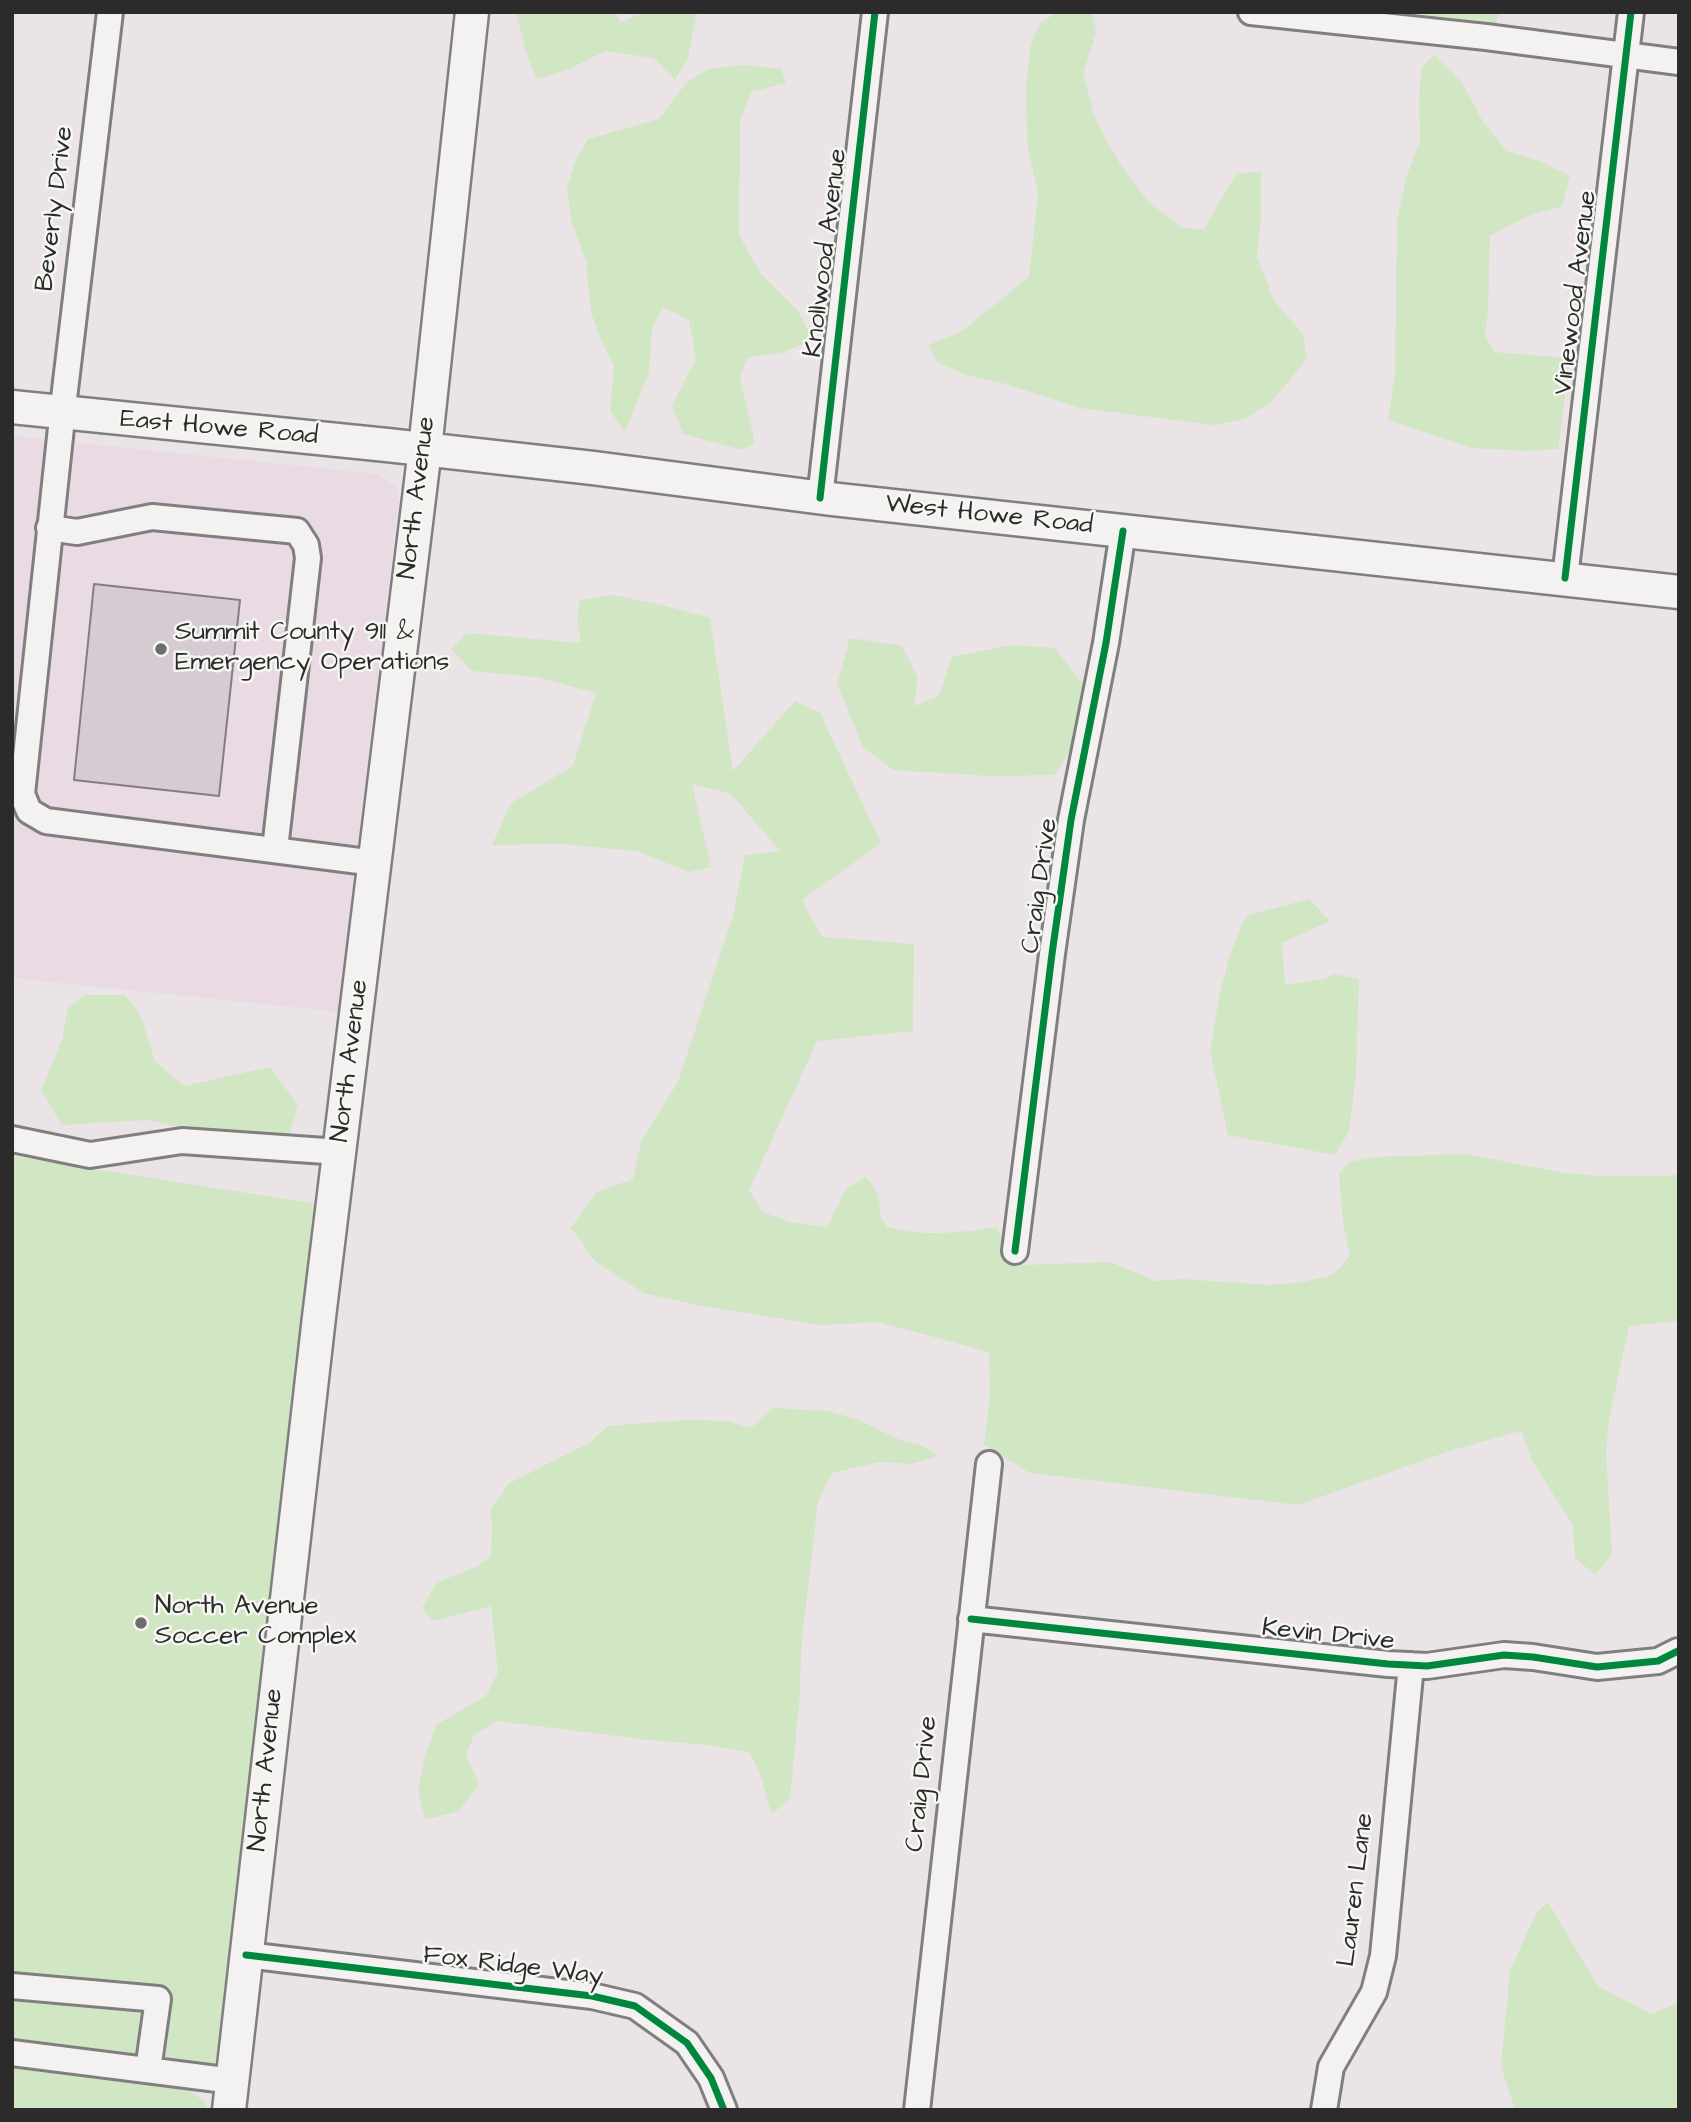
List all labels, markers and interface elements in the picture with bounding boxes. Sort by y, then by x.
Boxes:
street label: Beverly Drive [30,125,82,293]
street label: Knollwood Avenue [799,147,855,359]
street label: Vinewood Avenue [1549,189,1605,397]
street label: East Howe Road [119,405,319,453]
street label: North Avenue [393,415,443,581]
street label: West Howe Road [884,490,1094,542]
place label: Summit County 911 & Emergency Operations [175,618,449,680]
marker: Summit County 911 & Emergency Operations [153,641,169,657]
street label: Craig Drive [1016,816,1066,956]
street label: North Avenue [326,978,376,1144]
place label: North Avenue Soccer Complex [155,1592,356,1654]
street label: Kevin Drive [1260,1614,1396,1658]
marker: North Avenue Soccer Complex [133,1615,149,1631]
street label: North Avenue [243,1687,291,1853]
street label: Craig Drive [900,1715,946,1853]
street label: Lauren Lane [1332,1811,1382,1969]
street label: Fox Ridge Way [421,1940,605,1994]

